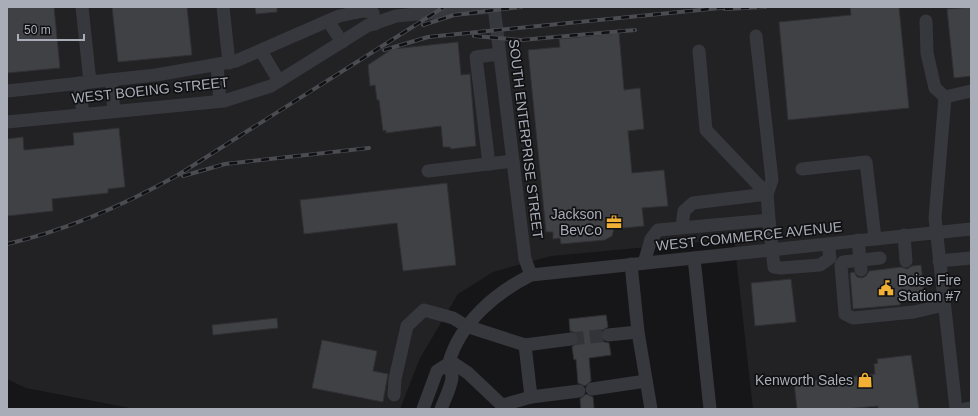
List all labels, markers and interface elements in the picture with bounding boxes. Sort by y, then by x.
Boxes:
scale bar [18,16,84,42]
text: 50 m [24,23,51,37]
street label: SOUTH ENTERPRISE STREET [506,38,546,240]
street label: WEST BOEING STREET [71,74,230,106]
place label: Jackson BevCo [551,206,602,238]
office icon: Jackson BevCo [605,213,623,231]
street label: WEST COMMERCE AVENUE [655,218,843,254]
place label: Boise Fire Station #7 [898,272,961,304]
public building icon: Boise Fire Station #7 [877,279,895,297]
shop icon: Kenworth Sales [856,371,874,389]
place label: Kenworth Sales [755,372,853,388]

